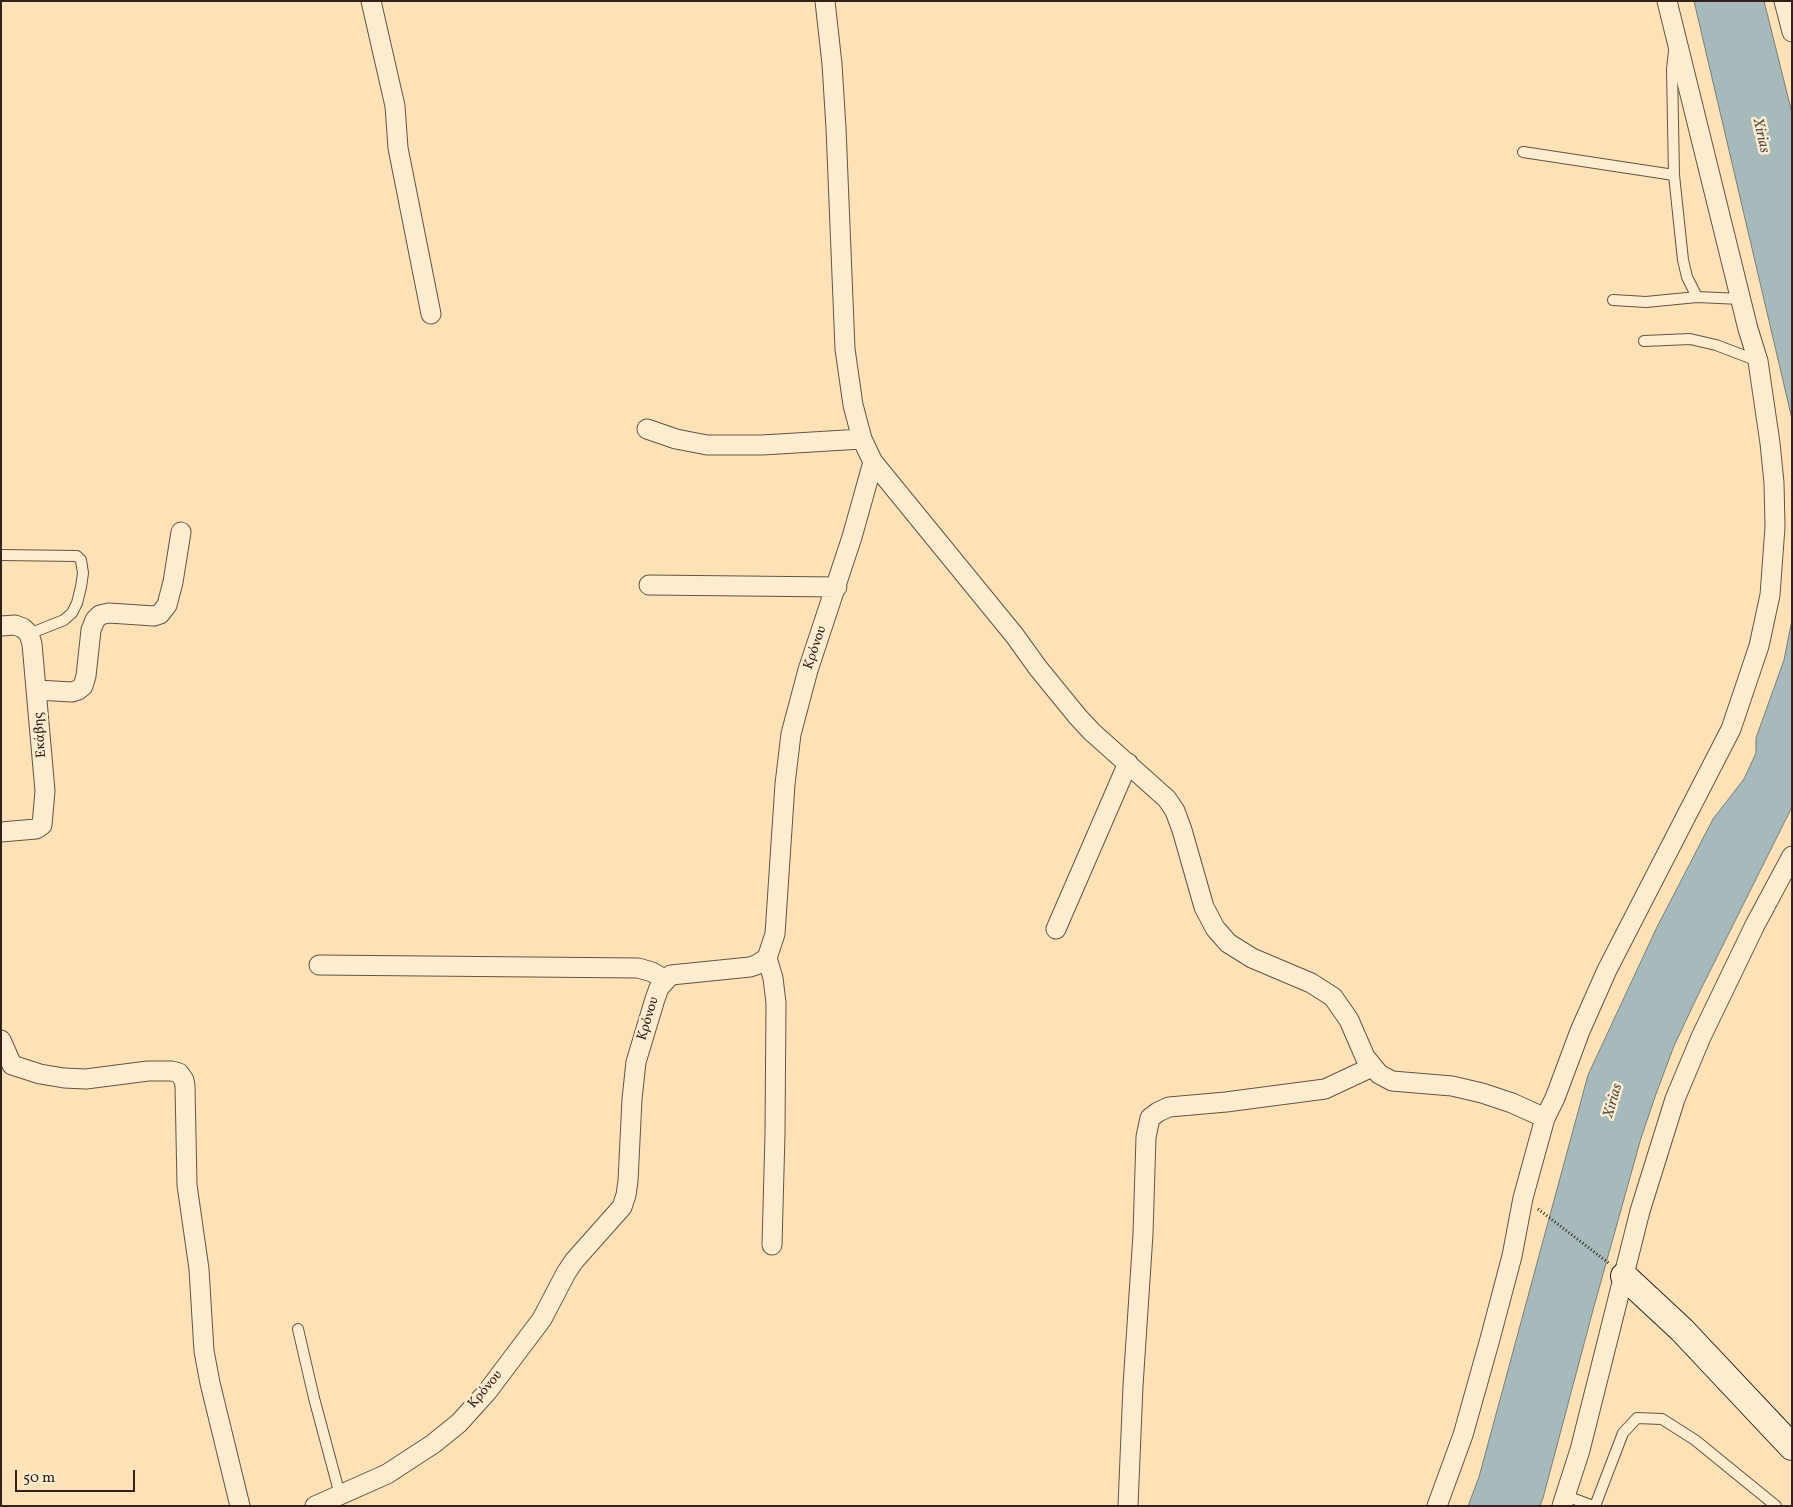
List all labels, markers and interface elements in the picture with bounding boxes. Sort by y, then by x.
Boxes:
water label: Xirias [1747,117,1773,155]
street label: Κρόνου [801,624,831,672]
street label: Εκάβης [31,711,51,759]
street label: Κρόνου [634,995,664,1043]
water label: Xirias [1601,1082,1627,1120]
street label: Κρόνου [465,1367,507,1413]
scale bar [18,1460,138,1492]
text: 50 m [23,1468,55,1489]

